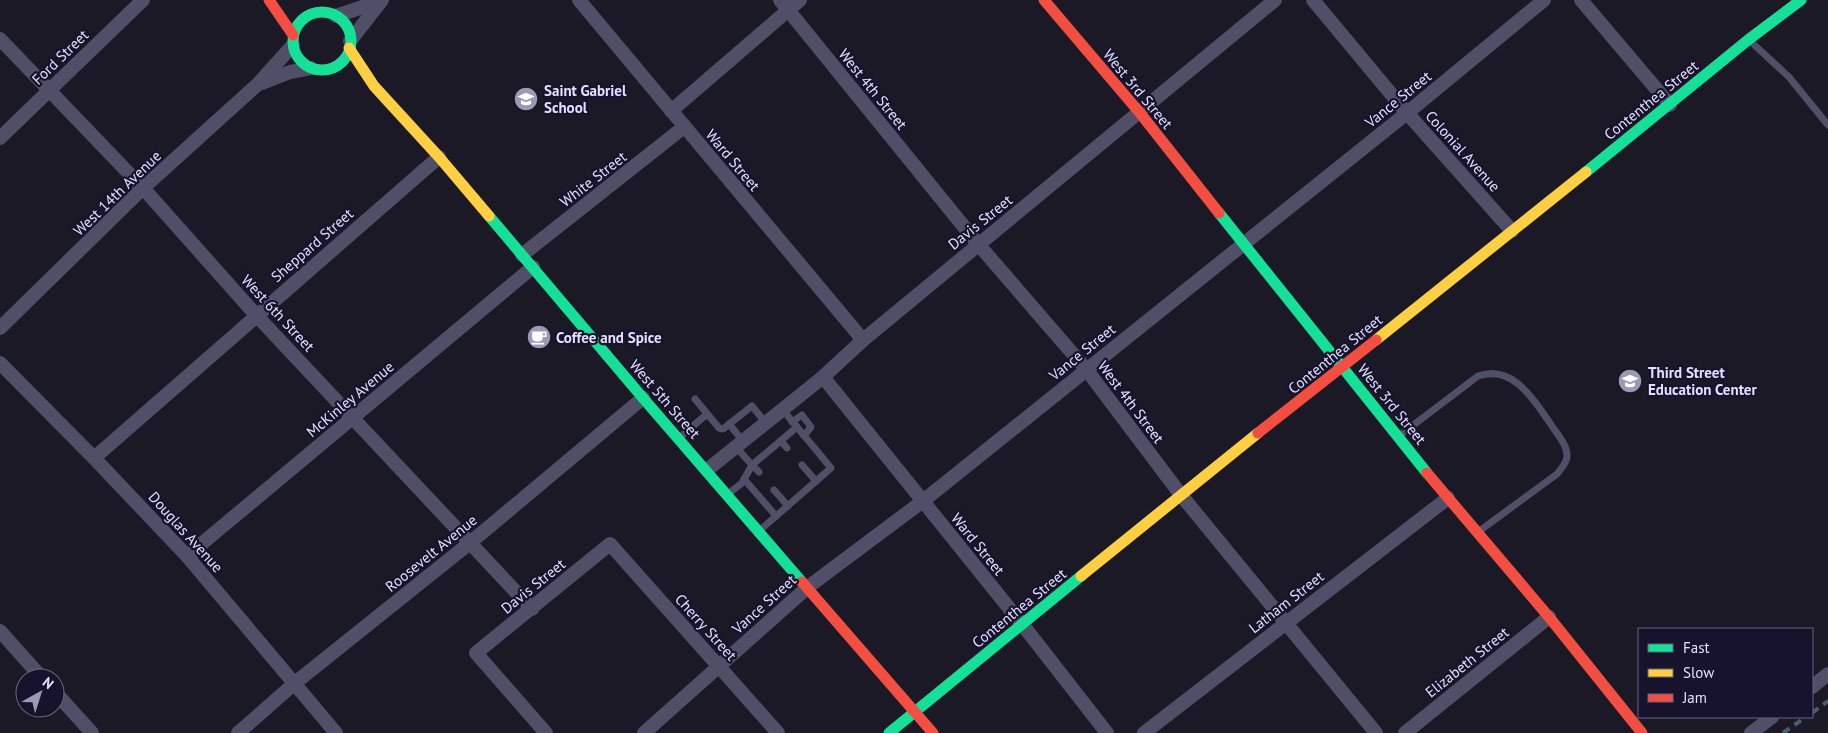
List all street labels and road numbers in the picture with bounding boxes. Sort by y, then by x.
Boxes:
street label: Ford Street [28,25,92,89]
street label: West 4th Street [835,45,911,133]
street label: West 3rd Street [1099,45,1177,133]
street label: Contenthea Street [1600,56,1702,144]
street label: Vance Street [1360,67,1435,132]
street label: Colonial Avenue [1422,106,1504,196]
street label: Ward Street [702,125,764,195]
street label: West 14th Avenue [69,146,165,240]
street label: White Street [556,147,630,211]
street label: Davis Street [944,190,1016,254]
street label: Sheppard Street [267,204,357,286]
street label: West 6th Street [237,270,319,356]
street label: Contenthea Street [1284,310,1386,398]
street label: Vance Street [1044,320,1119,385]
street label: West 5th Street [625,356,705,442]
street label: McKinley Avenue [302,357,398,441]
street label: West 4th Street [1094,357,1168,447]
street label: West 3rd Street [1354,360,1430,448]
street label: Douglas Avenue [145,488,227,576]
street label: Ward Street [947,509,1009,579]
street label: Roosevelt Avenue [381,510,481,596]
street label: Davis Street [497,554,569,618]
street label: Contenthea Street [968,564,1070,652]
street label: Latham Street [1245,567,1327,637]
street label: Vance Street [727,570,800,638]
street label: Cherry Street [671,590,741,664]
street label: Elizabeth Street [1421,623,1513,701]

